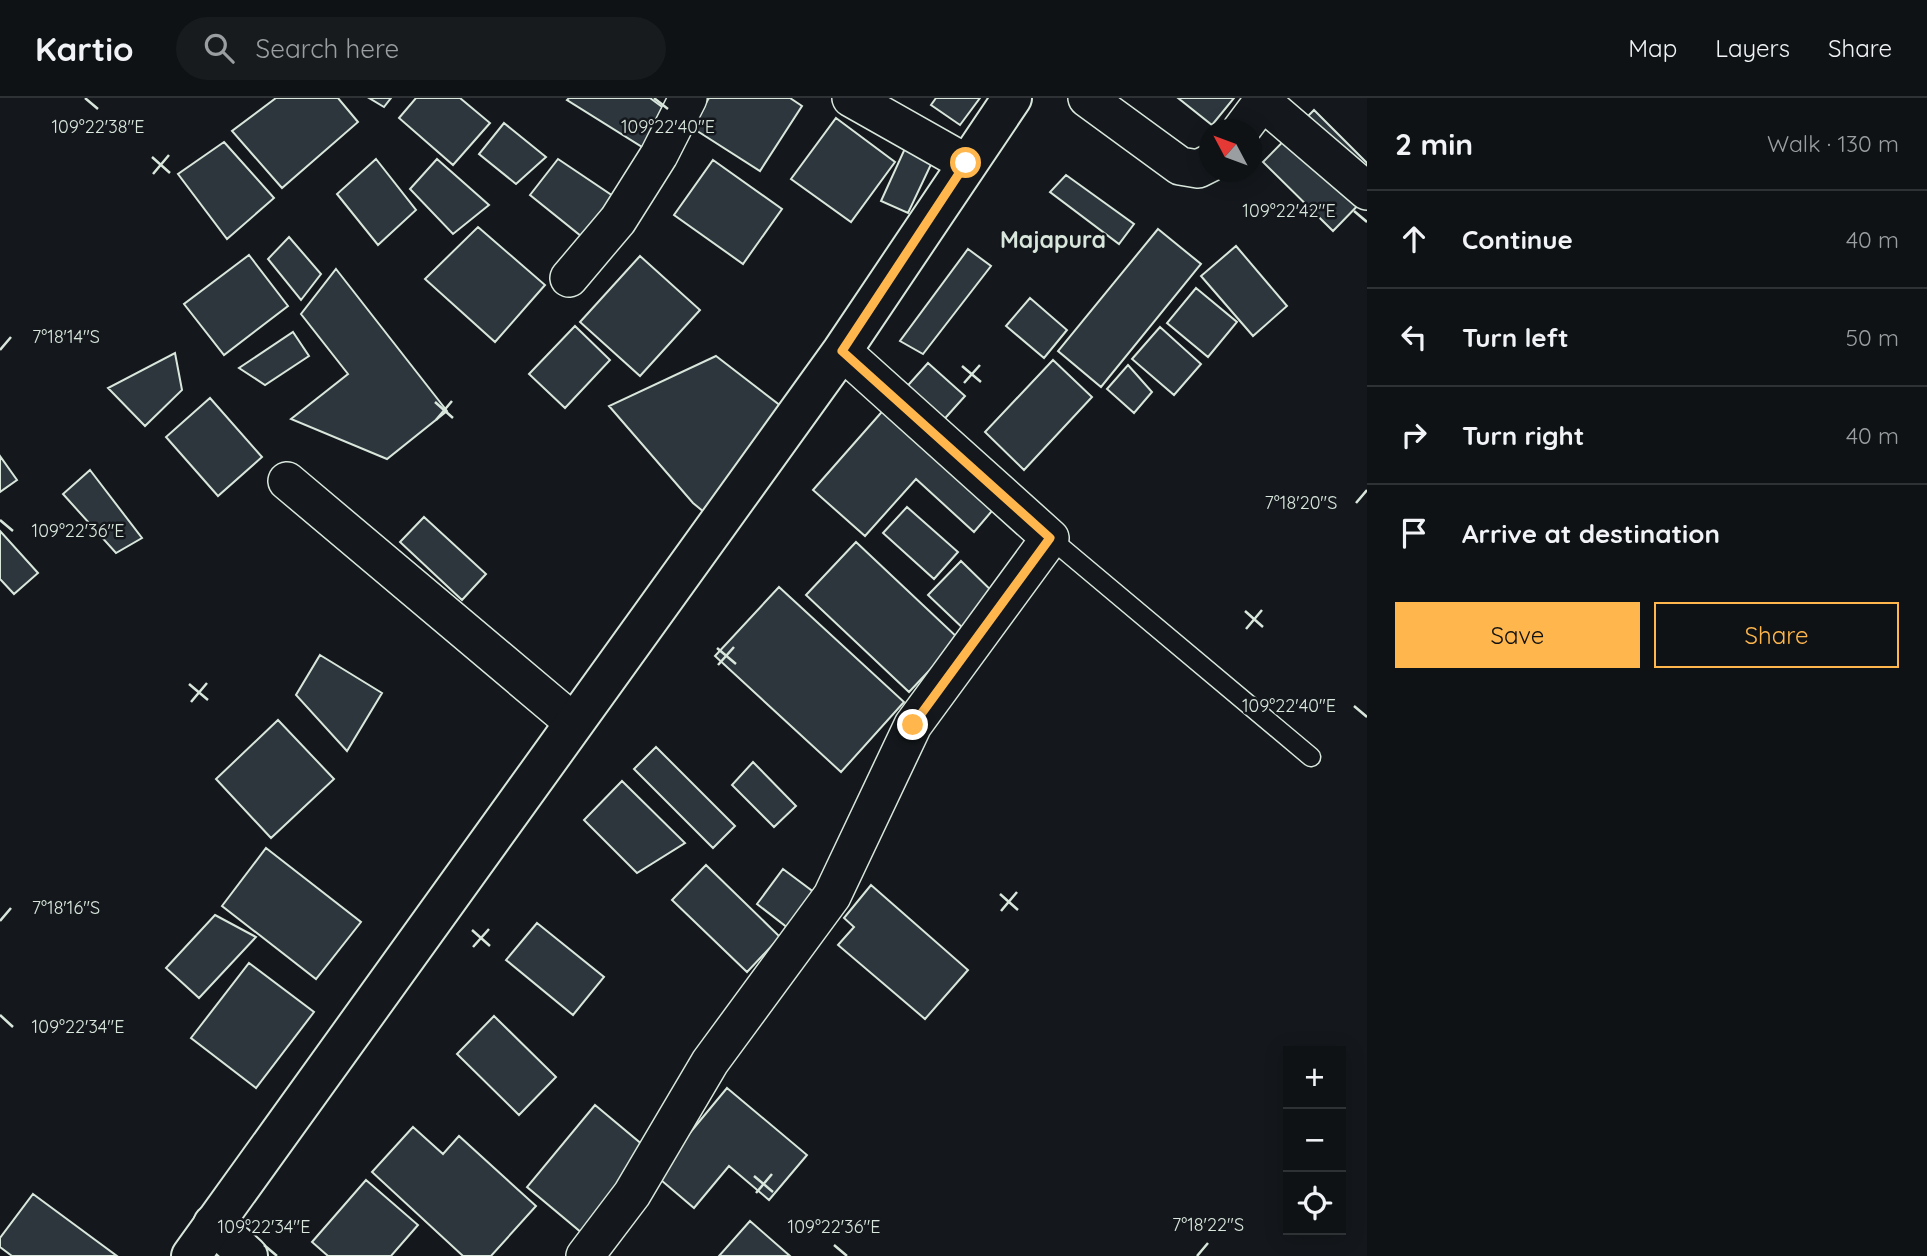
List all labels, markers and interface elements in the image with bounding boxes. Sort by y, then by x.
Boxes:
search box [176,17,666,80]
text: Kartio [35,28,134,69]
icon: search [200,29,238,67]
text: Search here [256,32,399,65]
text: Map [1628,33,1677,63]
text: Layers [1715,33,1790,63]
text: Share [1828,33,1892,63]
text: 109°22'38"E [51,115,145,138]
text: 109°22'40"E [621,115,715,138]
north arrow [1199,119,1262,182]
text: 2 min [1395,125,1473,163]
text: Walk · 130 m [1767,129,1899,158]
route start [950,147,981,178]
text: 109°22'42"E [1242,199,1336,222]
icon: ahead [1395,220,1433,258]
text: Continue [1462,223,1573,256]
district label: Majapura [1000,225,1106,254]
text: 40 m [1846,225,1899,254]
icon: left [1395,318,1433,356]
text: Turn left [1462,321,1569,354]
text: 50 m [1846,323,1899,352]
text: 7°18'14"S [32,325,100,348]
icon: right [1395,416,1433,454]
text: Turn right [1462,419,1584,452]
text: 40 m [1846,421,1899,450]
text: 7°18'20"S [1265,491,1337,514]
icon: arrive [1395,514,1433,552]
text: Arrive at destination [1462,517,1720,550]
text: 109°22'36"E [31,519,125,542]
button: Save [1395,602,1640,668]
button: Share [1654,602,1899,668]
text: 109°22'40"E [1242,694,1336,717]
route end [897,709,928,740]
text: 7°18'16"S [32,896,100,919]
text: 109°22'34"E [32,1015,124,1038]
map controls [1283,1046,1346,1235]
button: + [1283,1046,1346,1109]
button: − [1283,1109,1346,1172]
button: locate [1283,1172,1346,1235]
text: 7°18'22"S [1172,1213,1244,1236]
text: 109°22'34"E [218,1215,310,1238]
text: 109°22'36"E [787,1215,881,1238]

